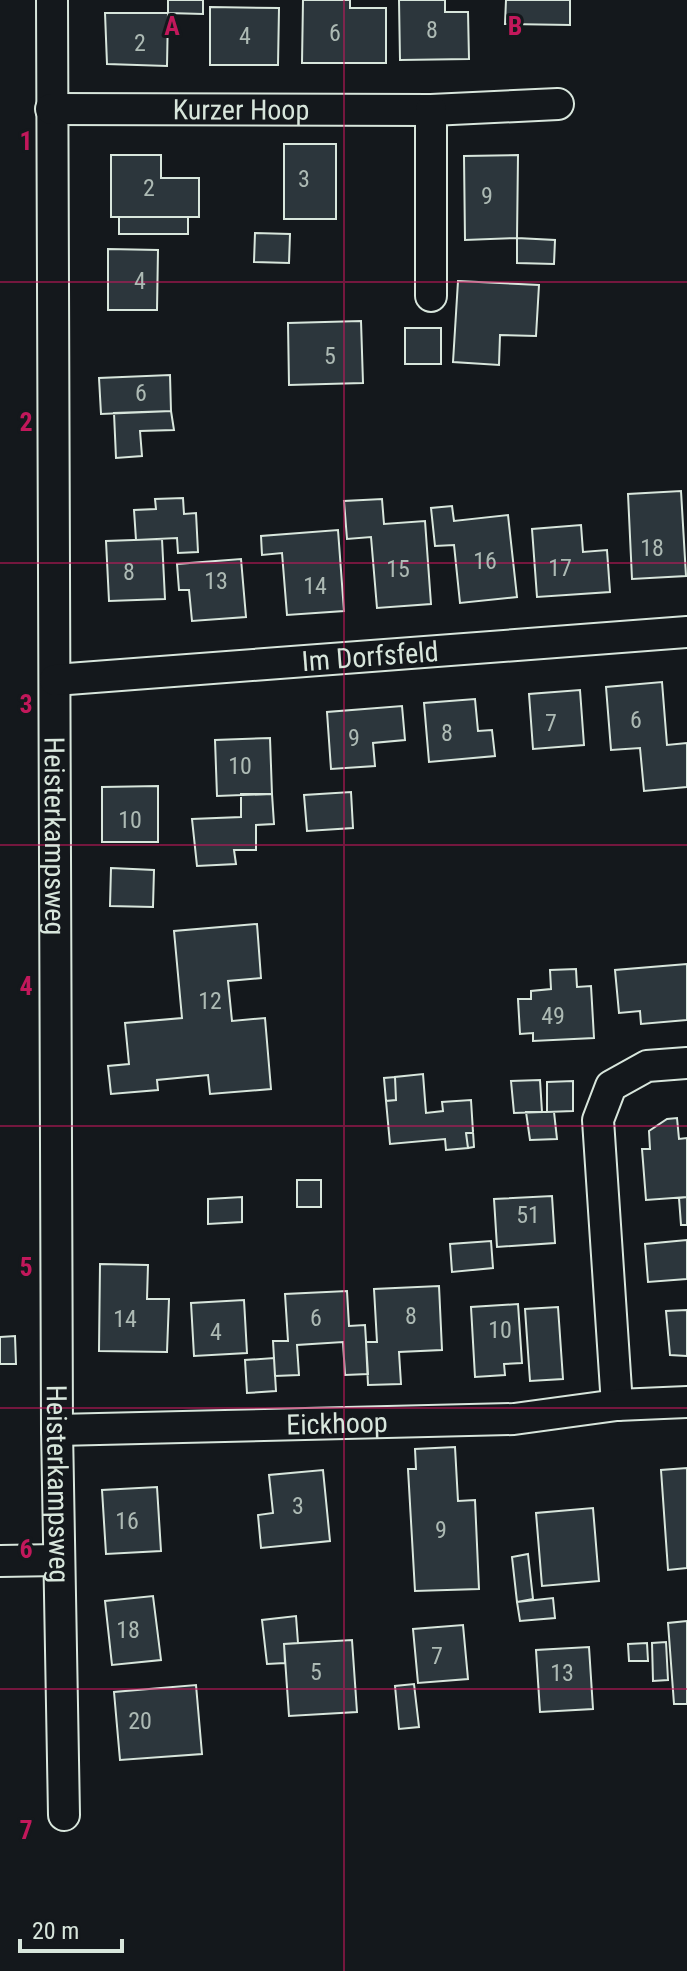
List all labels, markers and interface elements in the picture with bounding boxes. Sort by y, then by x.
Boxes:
text: A [164,11,180,41]
text: B [508,11,522,41]
house number: 8 [426,16,438,44]
house number: 6 [329,19,341,47]
house number: 4 [239,22,251,50]
house number: 2 [134,29,146,57]
street label: Kurzer Hoop [173,93,309,127]
text: 1 [19,126,33,156]
house number: 3 [298,165,310,193]
house number: 2 [143,174,155,202]
house number: 9 [481,182,493,210]
house number: 4 [134,267,146,295]
house number: 5 [324,342,336,370]
house number: 6 [135,379,147,407]
text: 2 [19,407,33,437]
house number: 18 [640,534,664,562]
house number: 16 [473,547,497,575]
house number: 17 [548,554,572,582]
house number: 15 [386,555,410,583]
house number: 8 [123,558,135,586]
house number: 13 [204,567,228,595]
house number: 14 [303,572,327,600]
street label: Im Dorfsfeld [301,635,440,678]
text: 3 [19,689,33,719]
house number: 6 [630,706,642,734]
house number: 7 [545,709,557,737]
house number: 8 [441,719,453,747]
house number: 9 [348,724,360,752]
street label: Heisterkampsweg [38,737,71,935]
house number: 10 [228,752,252,780]
house number: 10 [118,806,142,834]
text: 4 [19,971,33,1001]
house number: 12 [198,987,222,1015]
house number: 49 [541,1002,565,1030]
house number: 51 [516,1201,540,1229]
text: 5 [19,1252,33,1282]
house number: 8 [405,1302,417,1330]
house number: 6 [310,1304,322,1332]
house number: 14 [113,1305,137,1333]
house number: 10 [488,1316,512,1344]
house number: 4 [210,1318,222,1346]
street label: Heisterkampsweg [40,1385,76,1584]
street label: Eickhoop [286,1406,388,1441]
house number: 3 [292,1492,304,1520]
house number: 16 [115,1507,139,1535]
house number: 9 [435,1516,447,1544]
text: 6 [19,1534,33,1564]
house number: 18 [116,1616,140,1644]
house number: 7 [431,1642,443,1670]
house number: 5 [310,1658,322,1686]
house number: 13 [550,1659,574,1687]
house number: 20 [128,1707,152,1735]
text: 7 [19,1815,33,1845]
scale bar [20,1903,122,1953]
text: 20 m [32,1917,79,1945]

